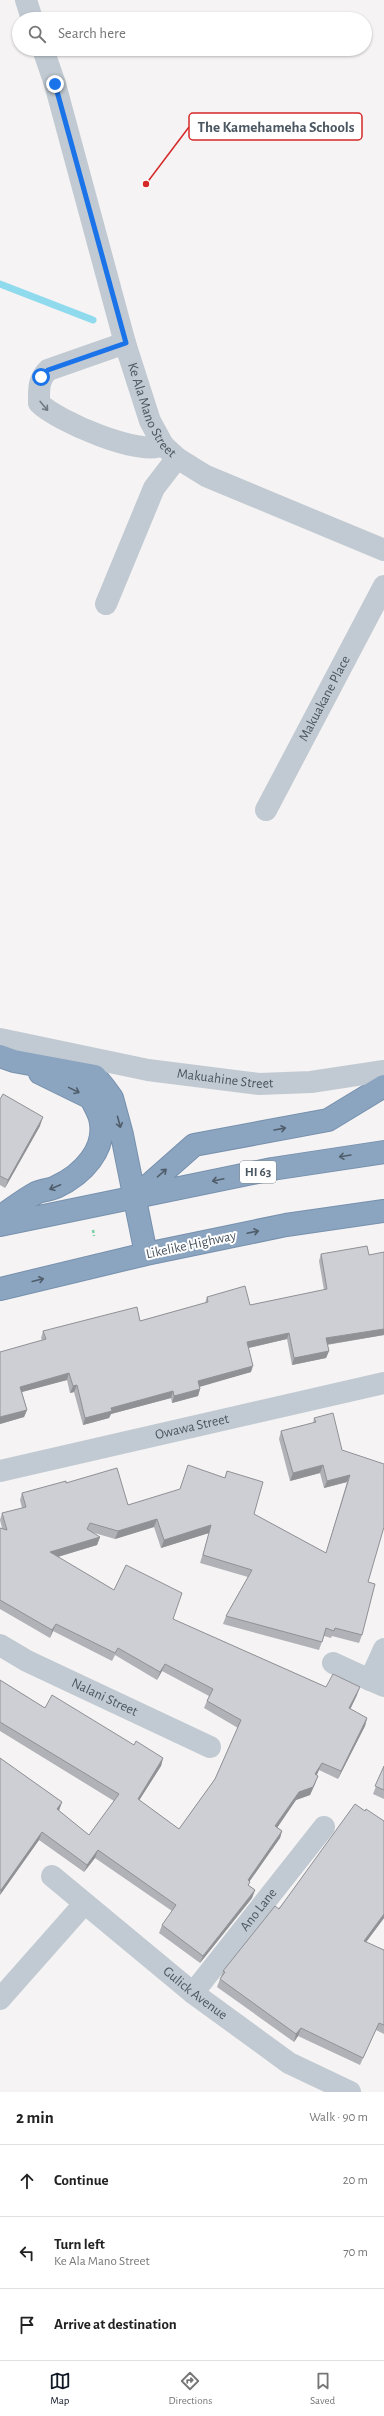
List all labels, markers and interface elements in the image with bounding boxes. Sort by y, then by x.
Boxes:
search box [12,12,372,56]
icon: search [26,23,48,45]
text: Search here [58,26,126,41]
route end [46,75,64,93]
callout: The Kamehameha Schools [189,113,362,140]
text: The Kamehameha Schools [198,120,355,135]
street label: Ke Ala Mano Street [125,361,179,461]
route start [32,368,50,386]
one-way arrow [39,401,48,412]
street label: Makuakane Place [296,653,353,744]
street label: Makuahine Street [176,1067,274,1091]
one-way arrow [68,1087,80,1094]
one-way arrow [115,1116,123,1129]
one-way arrow [274,1125,287,1133]
one-way arrow [339,1152,352,1160]
road number: HI 63 [240,1161,276,1183]
one-way arrow [157,1168,168,1177]
one-way arrow [211,1177,224,1185]
one-way arrow [50,1184,62,1191]
one-way arrow [246,1227,259,1235]
street label: Likelike Highway [145,1229,237,1261]
one-way arrow [31,1276,44,1284]
street label: Owawa Street [154,1412,231,1442]
street label: Nalani Street [69,1676,140,1719]
street label: Ano Lane [238,1886,280,1934]
street label: Gulick Avenue [160,1964,230,2022]
text: 2 min [16,2109,54,2126]
text: Walk · 90 m [309,2111,368,2124]
icon: ahead [16,2170,38,2192]
text: Continue [54,2173,109,2188]
text: 20 m [343,2174,368,2187]
text: Turn left [54,2237,105,2252]
icon: left [16,2242,38,2264]
text: 70 m [343,2246,368,2259]
text: Ke Ala Mano Street [54,2255,150,2268]
icon: arrive [16,2314,38,2336]
text: Arrive at destination [54,2317,177,2332]
tab: Map [49,2370,71,2407]
tab: Directions [168,2370,212,2407]
tab: Saved [310,2370,335,2407]

